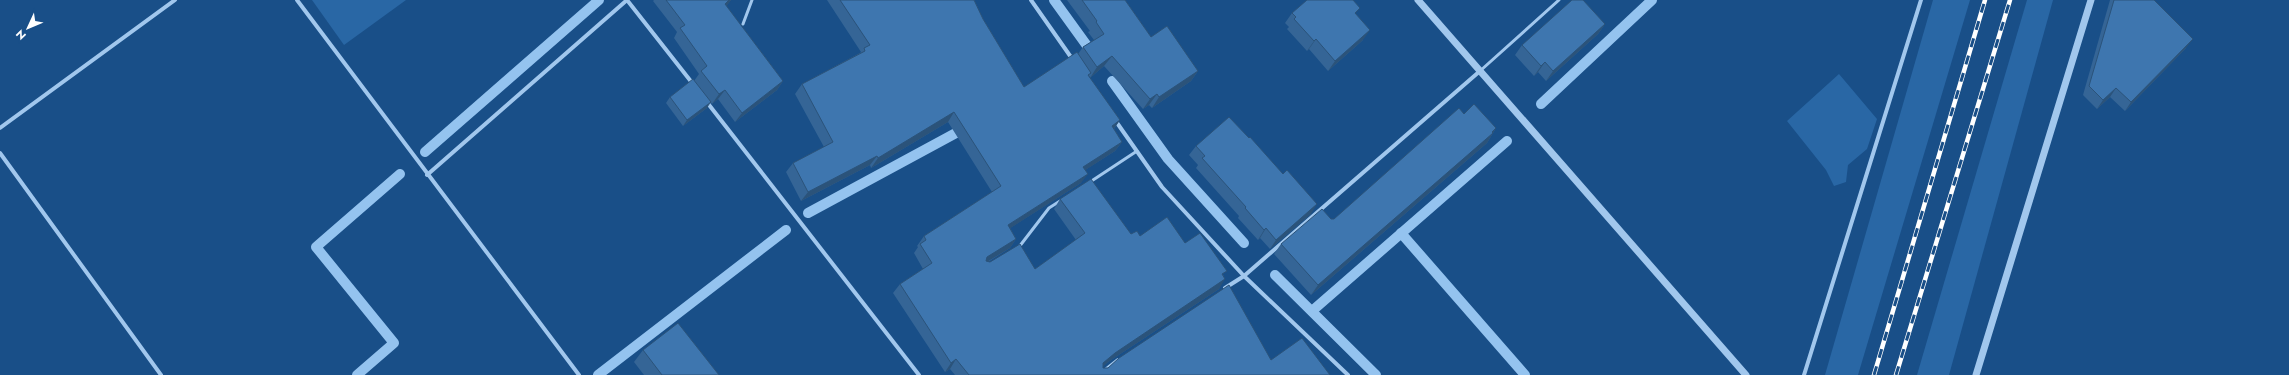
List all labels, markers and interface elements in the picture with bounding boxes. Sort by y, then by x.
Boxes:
north arrow [8,8,48,48]
text: N [12,26,30,44]

